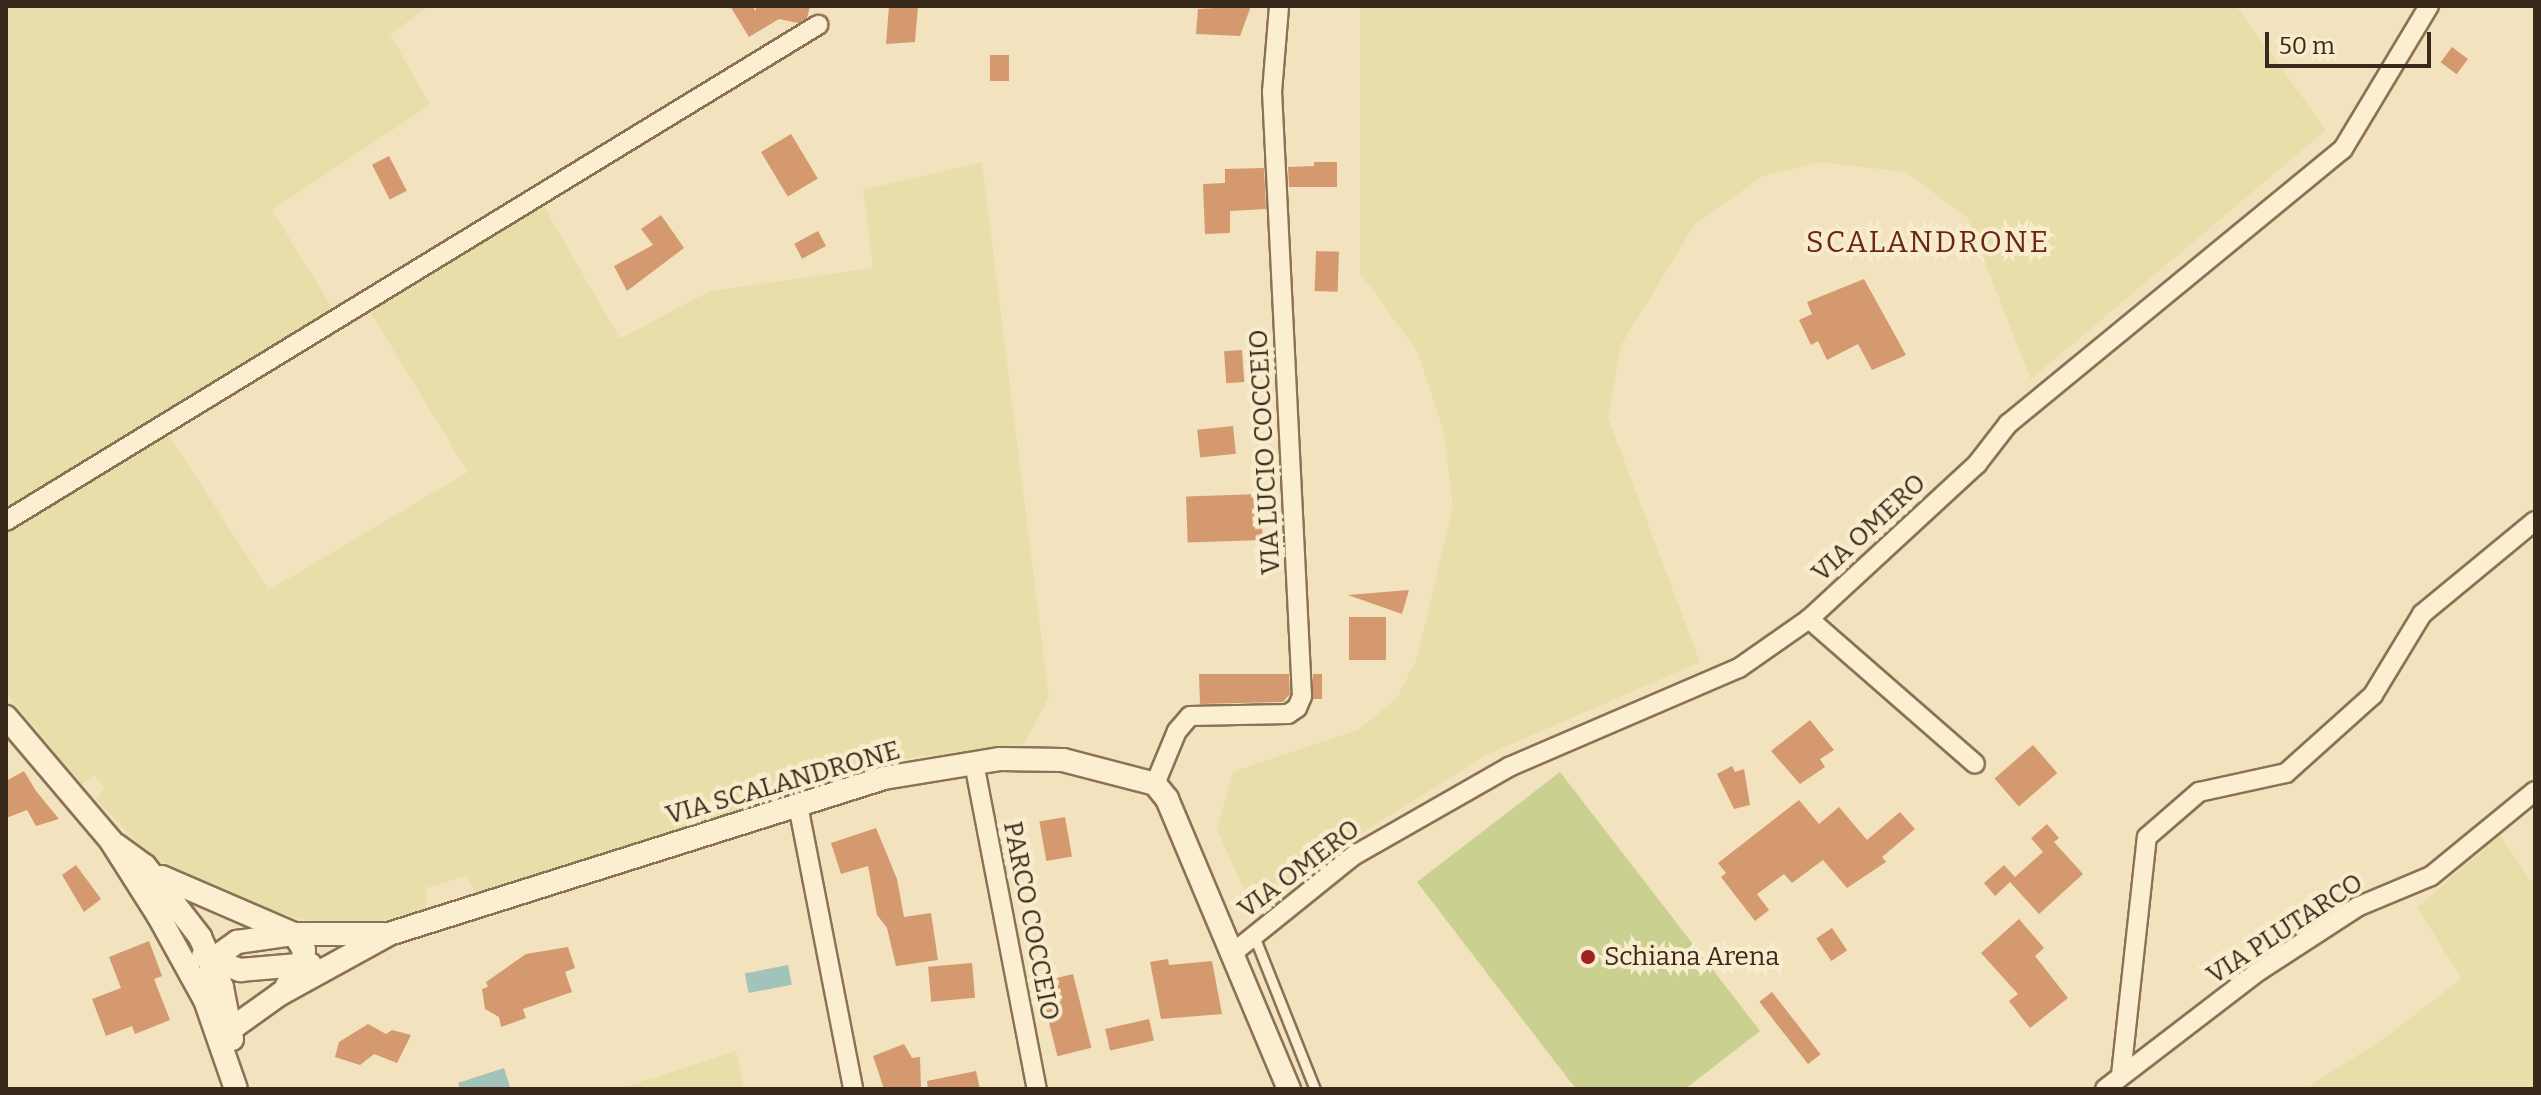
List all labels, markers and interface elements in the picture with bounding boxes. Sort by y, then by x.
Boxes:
scale bar [2269,16,2435,66]
text: 50 m [2279,32,2335,60]
district label: SCALANDRONE [1806,224,2050,260]
street label: VIA LUCIO COCCEIO [1243,329,1287,575]
street label: VIA OMERO [1806,467,1932,589]
street label: VIA SCALANDRONE [662,735,904,831]
street label: VIA OMERO [1232,813,1366,925]
street label: PARCO COCCEIO [996,819,1066,1023]
street label: VIA PLUTARCO [2201,867,2369,991]
place label: Schiana Arena [1604,941,1779,973]
marker: Schiana Arena [1579,948,1597,966]

